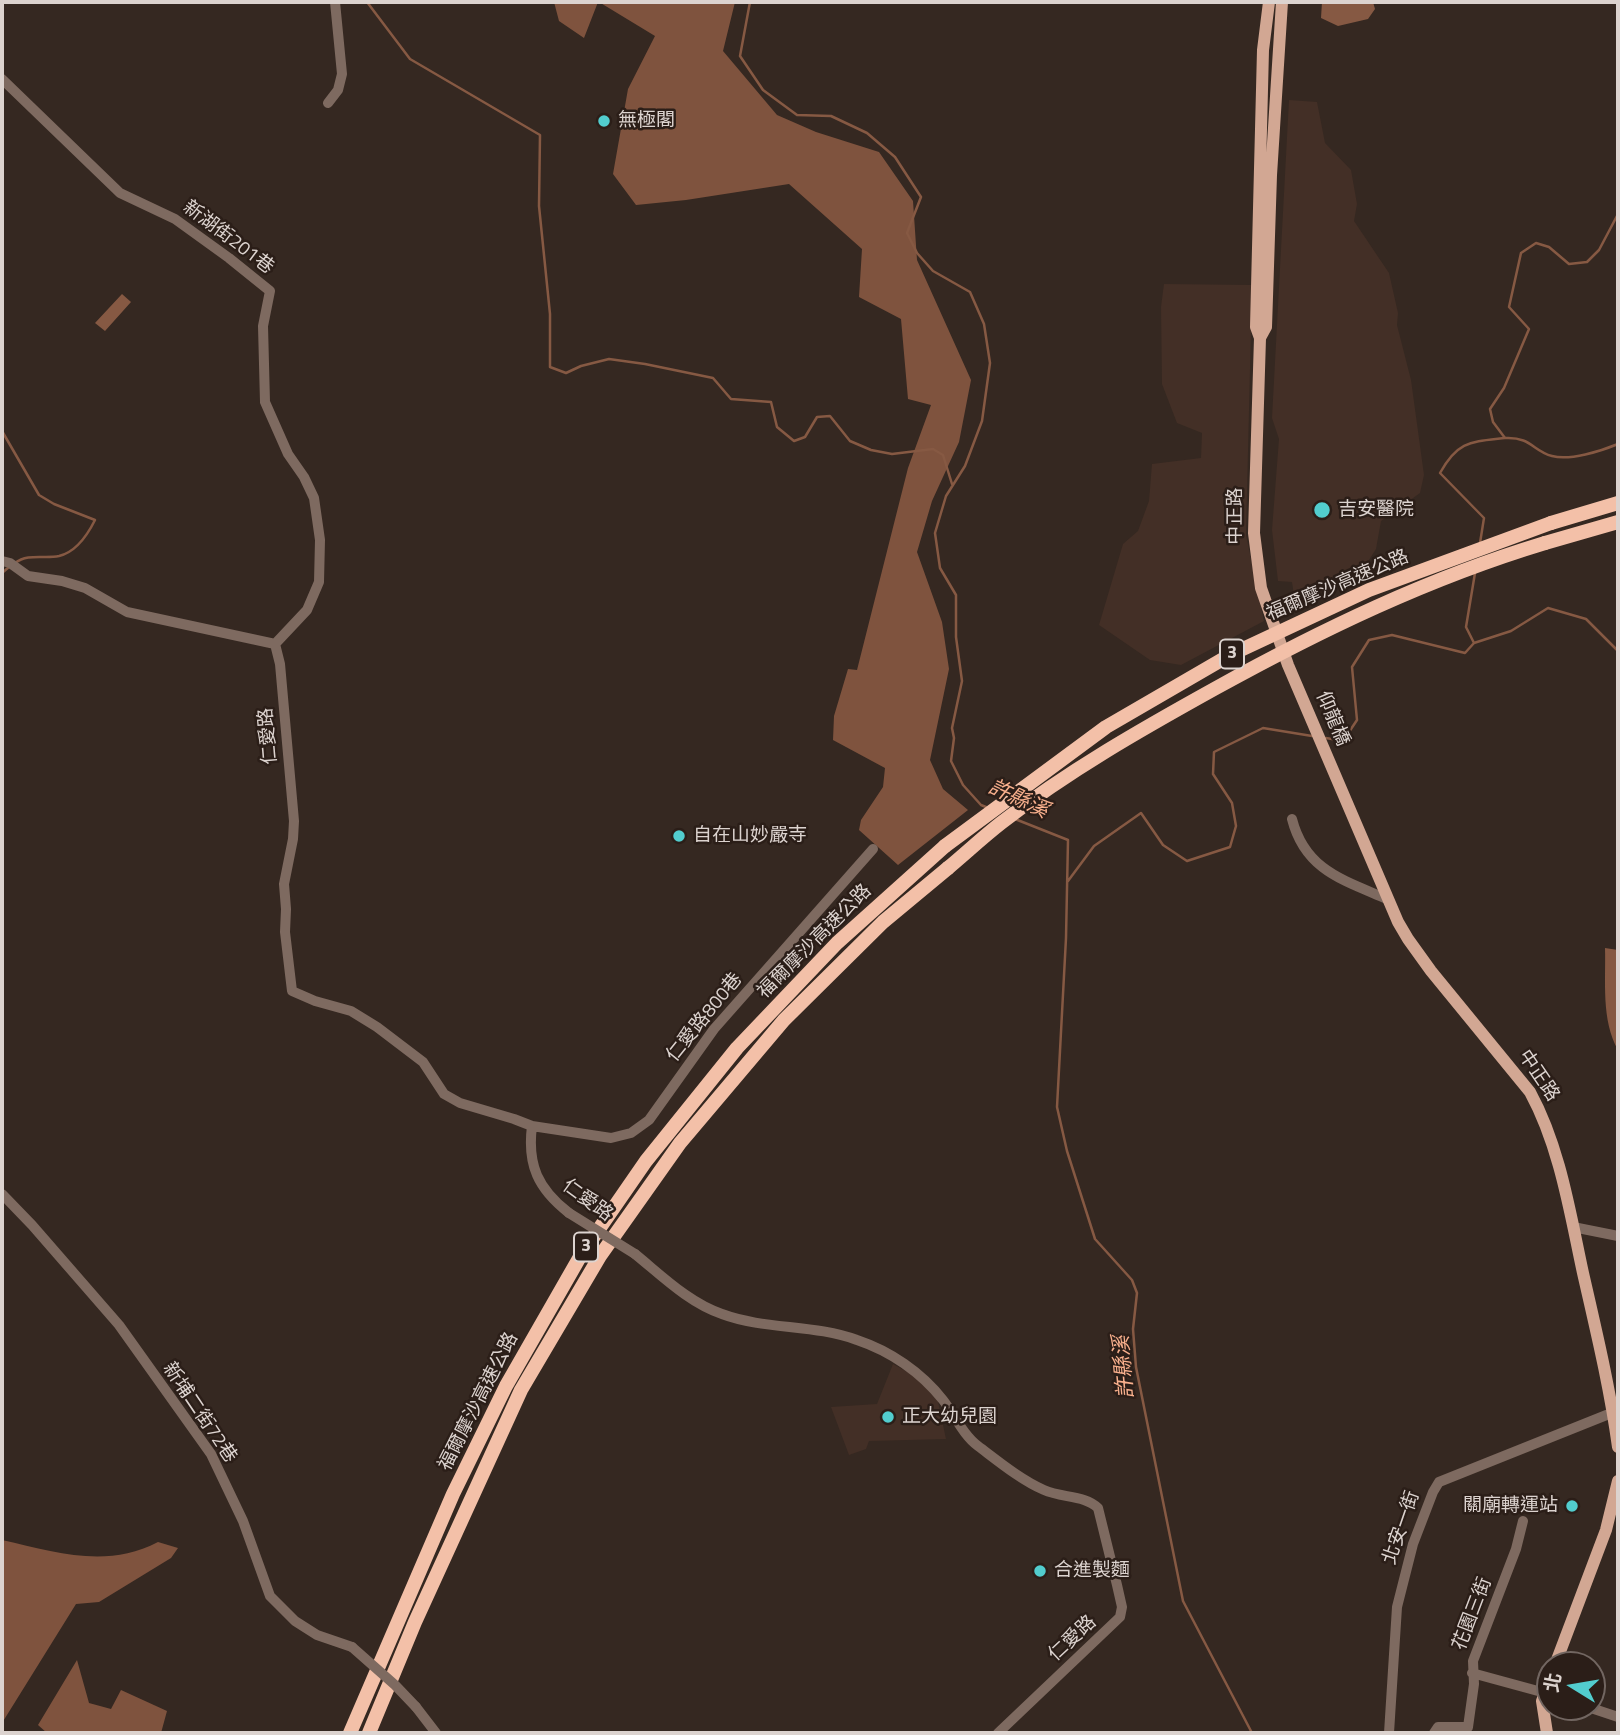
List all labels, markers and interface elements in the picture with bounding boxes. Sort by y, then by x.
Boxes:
place label: 無極閣 [618,110,675,132]
marker: 無極閣 [596,113,612,129]
street label: 新湖街201巷 [178,196,278,280]
street label: 中正路 [1225,488,1247,544]
place label: 吉安醫院 [1338,499,1414,521]
marker: 吉安醫院 [1312,500,1332,520]
street label: 福爾摩沙高速公路 [1264,546,1412,626]
road number: 3 [1220,640,1244,668]
street label: 仰龍橋 [1310,688,1354,750]
street label: 仁愛路 [255,707,283,765]
water label: 許縣溪 [984,775,1052,825]
place label: 自在山妙嚴寺 [693,825,807,847]
marker: 自在山妙嚴寺 [671,828,687,844]
street label: 福爾摩沙高速公路 [753,880,877,1004]
street label: 仁愛路800巷 [662,969,748,1067]
street label: 中正路 [1513,1046,1563,1106]
street label: 仁愛路 [557,1175,617,1227]
road number: 3 [574,1232,598,1262]
street label: 福爾摩沙高速公路 [434,1329,524,1475]
water label: 許縣溪 [1110,1335,1140,1399]
street label: 新埔二街72巷 [157,1358,241,1468]
place label: 正大幼兒園 [902,1406,997,1428]
marker: 正大幼兒園 [880,1409,896,1425]
street label: 北安一街 [1379,1488,1425,1568]
place label: 關廟轉運站 [1463,1495,1558,1517]
marker: 關廟轉運站 [1564,1498,1580,1514]
place label: 合進製麵 [1054,1560,1130,1582]
marker: 合進製麵 [1032,1563,1048,1579]
street label: 花園三街 [1449,1574,1497,1654]
street label: 仁愛路 [1044,1611,1102,1667]
north arrow [1536,1651,1606,1721]
text: 北 [1536,1670,1568,1694]

